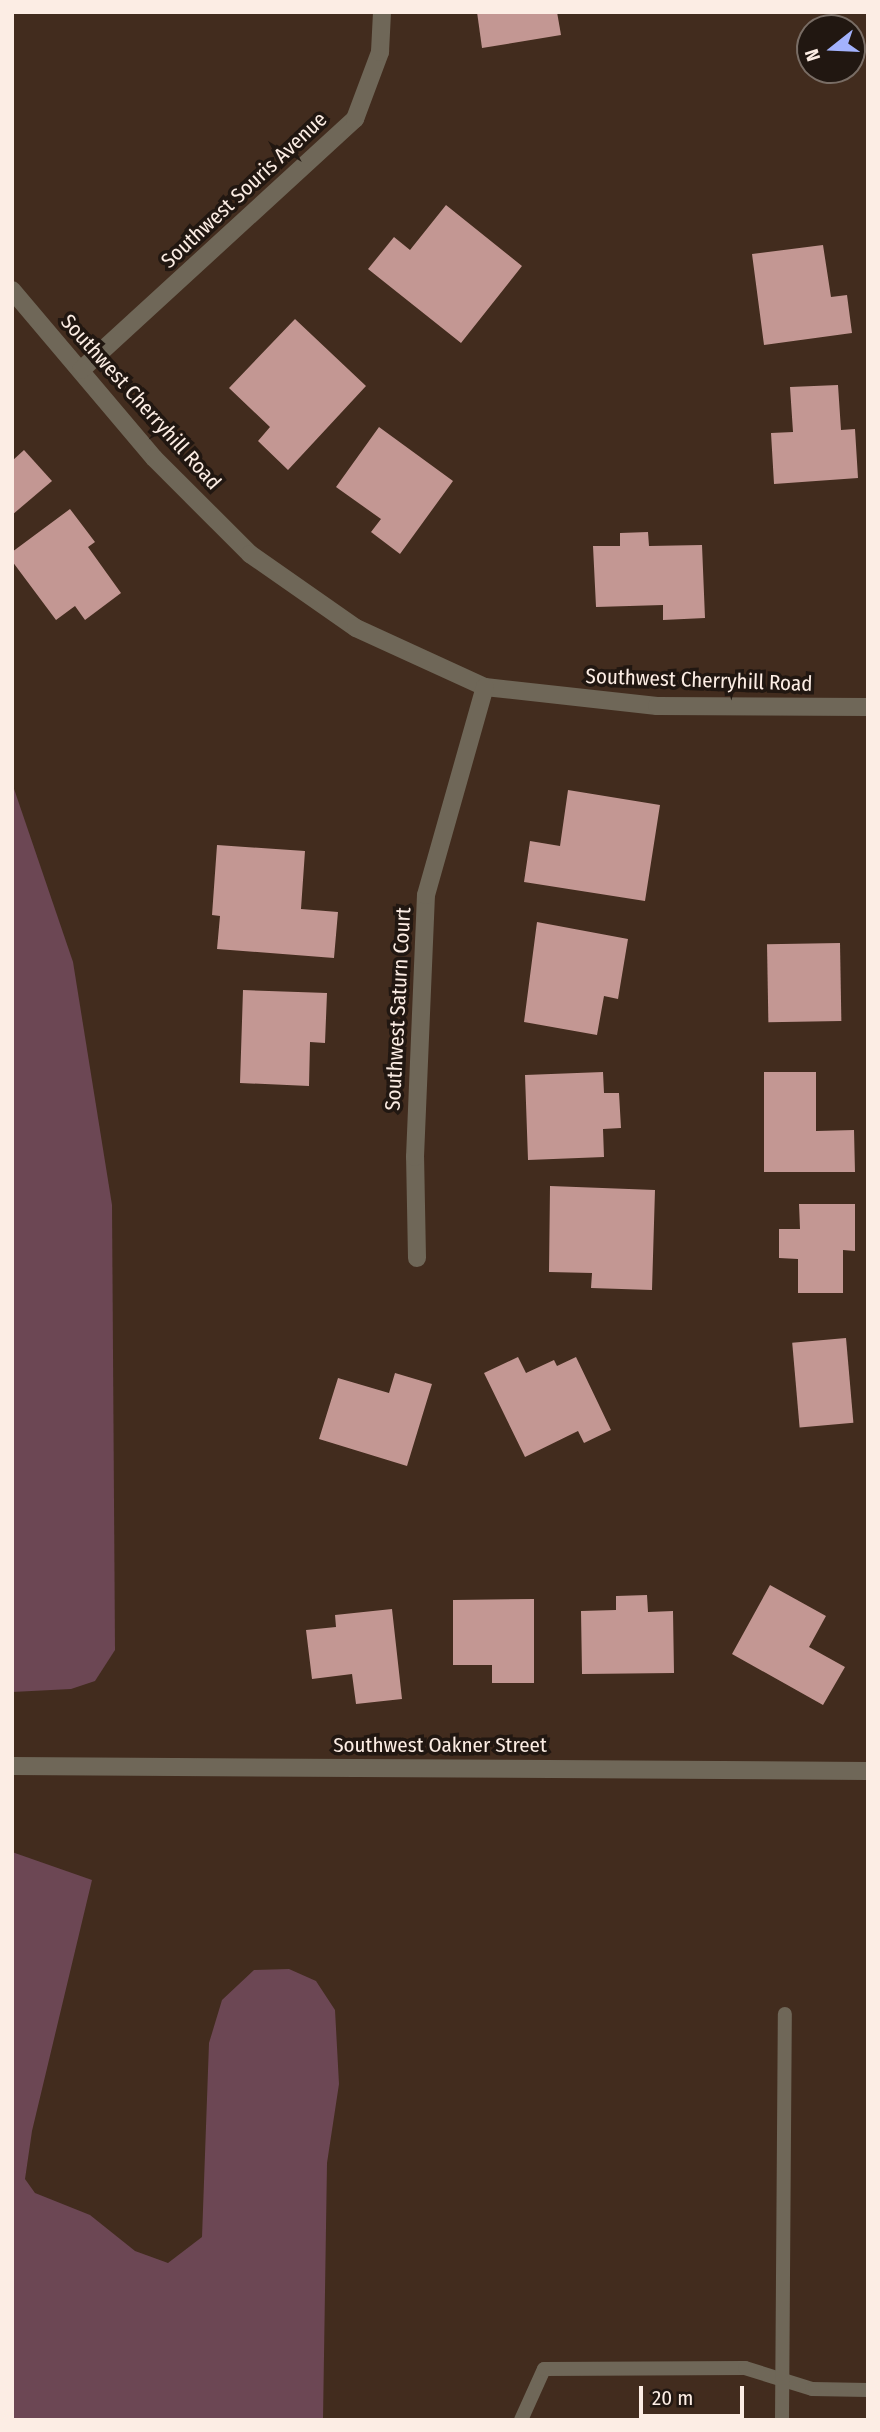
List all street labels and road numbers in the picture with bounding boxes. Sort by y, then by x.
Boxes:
street label: Southwest Souris Avenue [156,107,332,273]
street label: Southwest Cherryhill Road [56,309,226,495]
street label: Southwest Cherryhill Road [585,663,813,697]
street label: Southwest Saturn Court [380,907,416,1111]
street label: Southwest Oakner Street [333,1732,547,1758]

